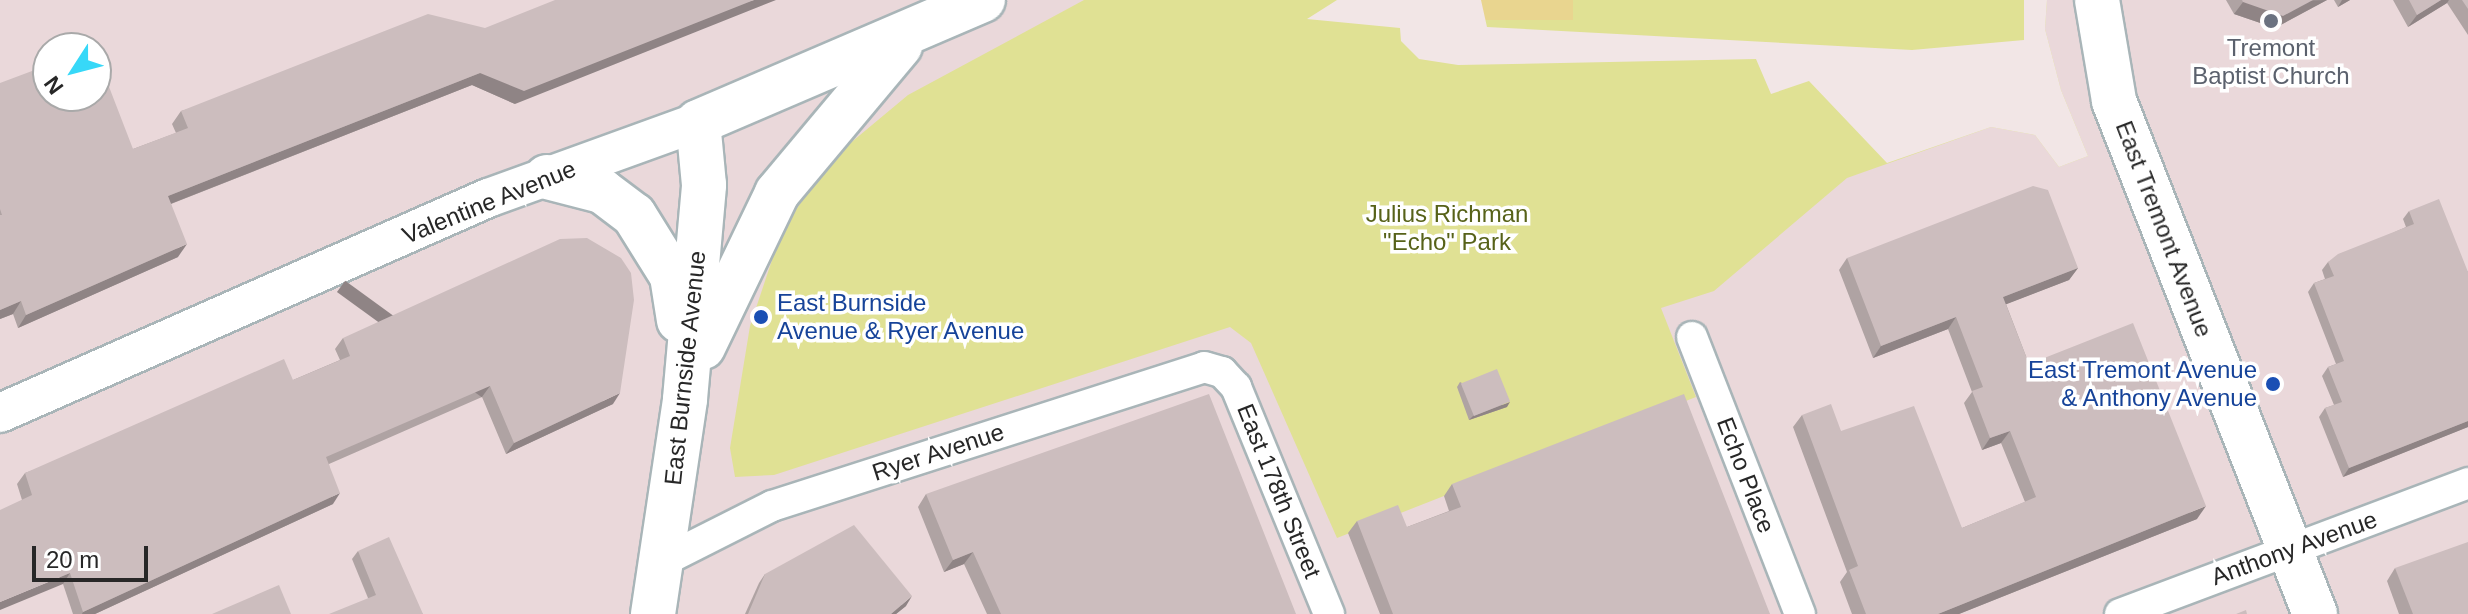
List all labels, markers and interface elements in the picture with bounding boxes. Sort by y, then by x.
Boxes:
marker: Tremont Baptist Church [2262,12,2280,30]
north arrow [32,32,112,112]
place label: Tremont Baptist Church [2192,34,2350,90]
text: N [39,71,69,99]
street label: East Tremont Avenue [2109,116,2219,342]
street label: Valentine Avenue [397,154,581,250]
park label: Julius Richman "Echo" Park [1366,200,1528,256]
street label: East Burnside Avenue [658,249,712,487]
place label: East Burnside Avenue & Ryer Avenue [777,289,1026,345]
marker: East Burnside Avenue & Ryer Avenue [752,308,770,326]
place label: East Tremont Avenue & Anthony Avenue [2026,356,2257,412]
marker: East Tremont Avenue & Anthony Avenue [2264,375,2282,393]
street label: East 178th Street [1231,400,1327,582]
street label: Echo Place [1711,413,1781,537]
street label: Ryer Avenue [868,417,1008,487]
street label: Anthony Avenue [2207,504,2381,592]
scale bar [36,530,152,580]
text: 20 m [46,546,99,573]

